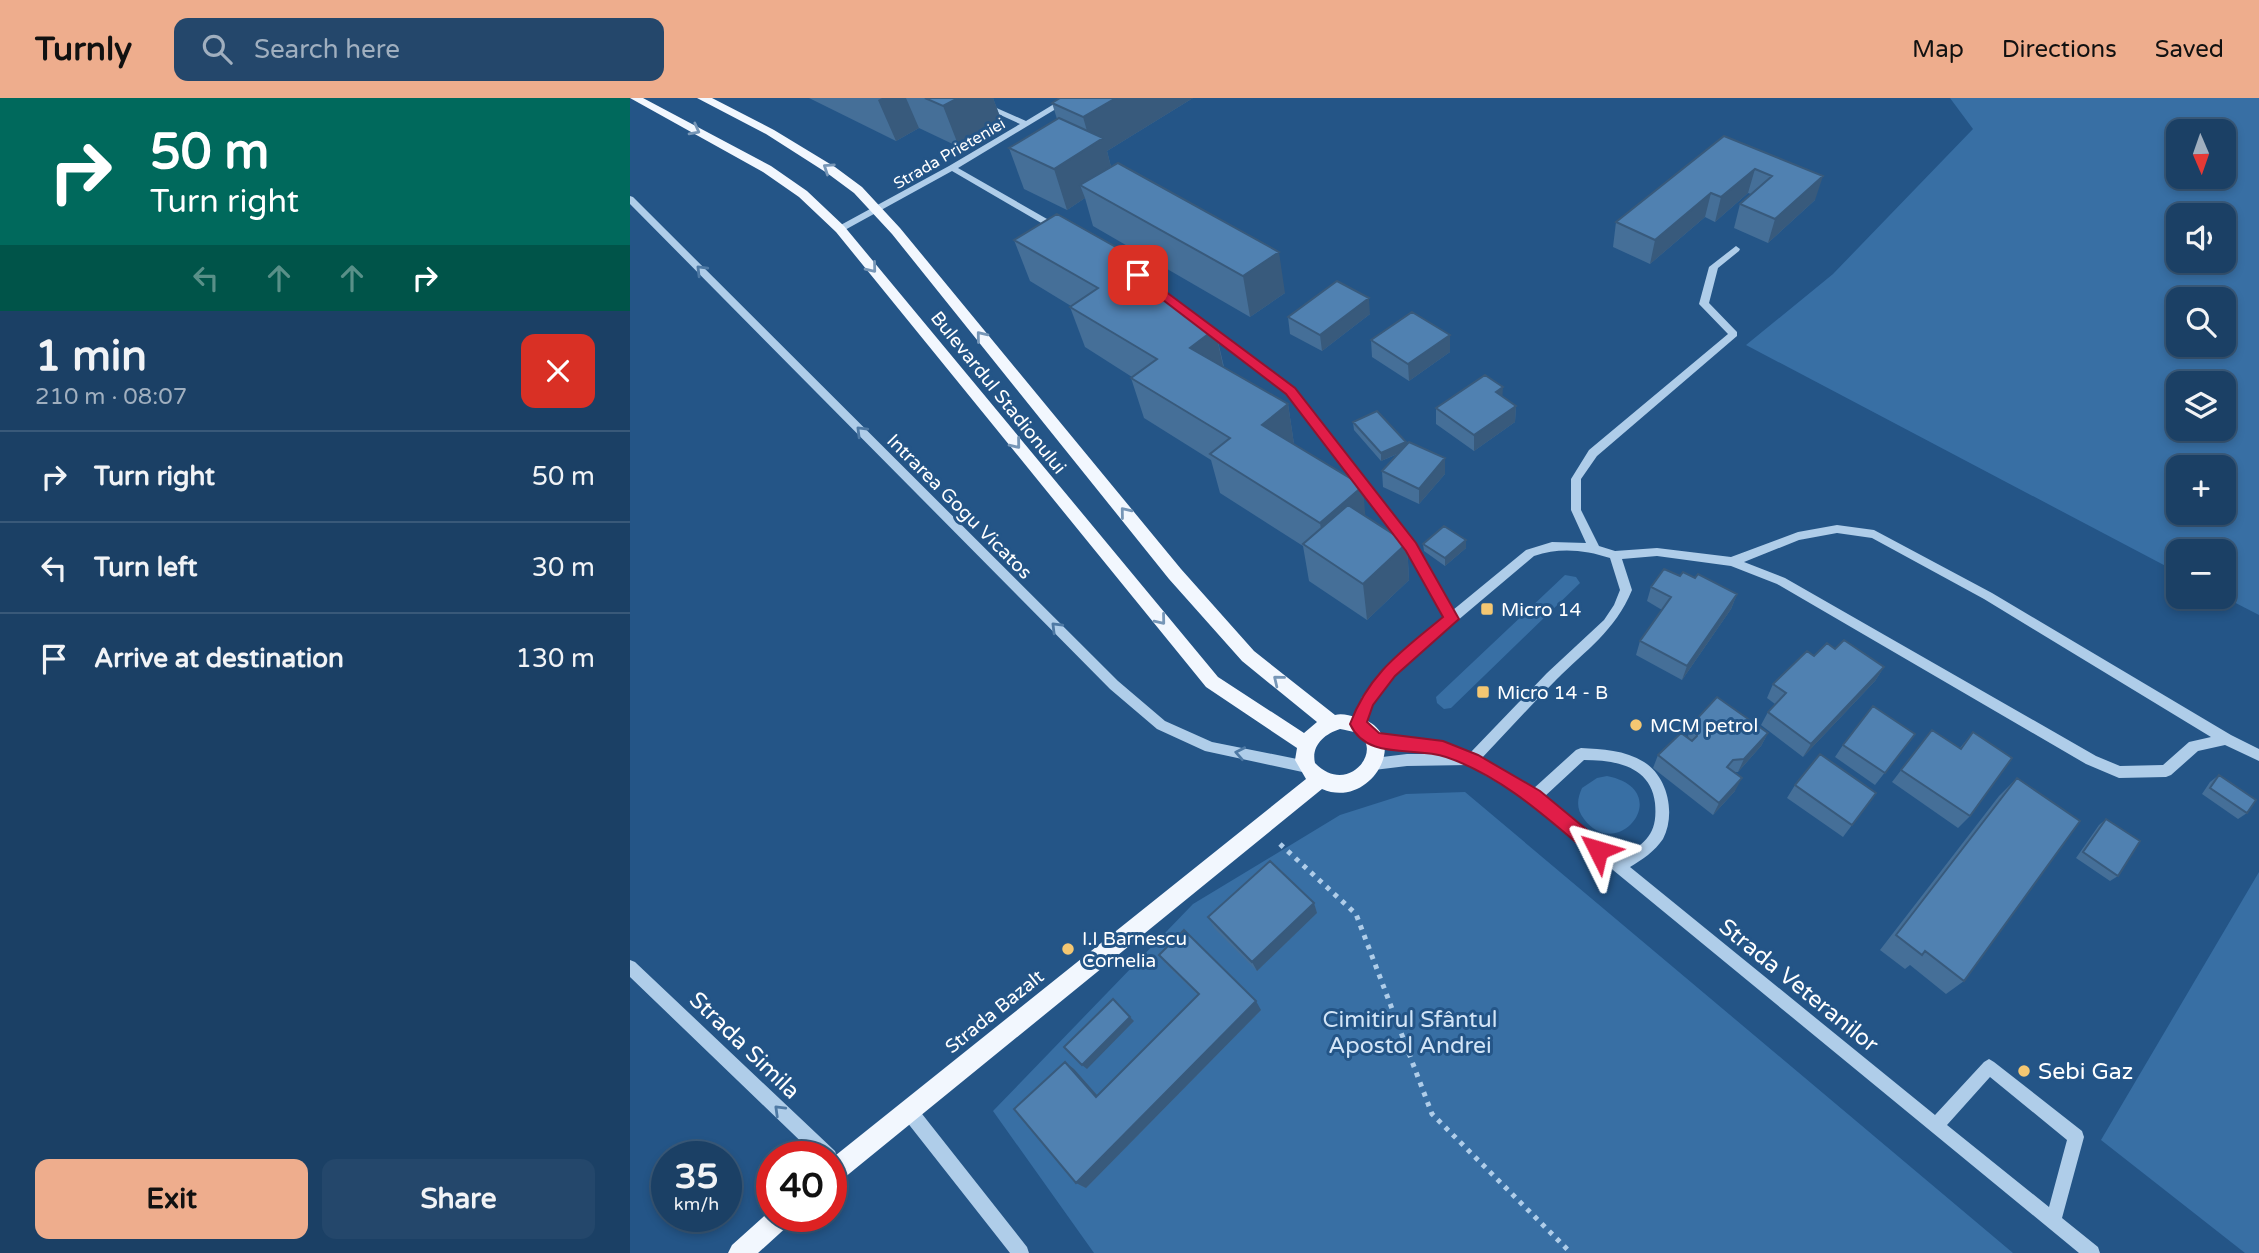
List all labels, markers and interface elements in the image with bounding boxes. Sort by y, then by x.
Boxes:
search box [174,18,664,81]
text: Turnly [35,30,132,69]
icon: search [198,30,236,68]
text: Search here [254,34,400,65]
text: Map [1912,35,1964,64]
text: Directions [2002,35,2117,64]
text: Saved [2155,35,2224,64]
street label: Strada Prieteniei [890,114,1009,194]
north arrow [2166,119,2236,189]
map controls [2166,119,2236,609]
one-way arrow [688,121,700,135]
text: 50 m [150,123,269,182]
icon: right [35,126,126,217]
one-way arrow [823,163,836,176]
text: Turn right [150,183,299,221]
button: sound [2166,203,2236,273]
pin [1108,245,1168,305]
icon: arrive [1119,256,1157,294]
icon: left [187,259,225,297]
icon: ahead [260,259,298,297]
icon: ahead [333,259,371,297]
icon: right [406,259,444,297]
one-way arrow [864,260,876,273]
one-way arrow [696,266,709,279]
button: search [2166,287,2236,357]
street label: Bulevardul Stadionului [926,307,1070,478]
text: 1 min [35,331,147,382]
one-way arrow [977,331,989,344]
button: close [521,334,595,408]
button: layers [2166,371,2236,441]
text: 210 m · 08:07 [35,383,187,411]
one-way arrow [857,427,870,440]
street label: Intrarea Gogu Vicatos [882,430,1036,584]
one-way arrow [1008,437,1021,449]
button: + [2166,455,2236,525]
icon: right [35,458,73,496]
text: Turn right [94,461,215,492]
text: 50 m [532,461,595,492]
one-way arrow [1120,508,1133,520]
button: − [2166,539,2236,609]
icon: left [35,549,73,587]
text: Turn left [94,552,197,583]
text: 30 m [532,552,595,583]
place label: Micro 14 [1501,599,1581,621]
marker: Micro 14 [1479,601,1495,617]
one-way arrow [1152,613,1165,625]
one-way arrow [1052,623,1065,636]
icon: arrive [35,640,73,678]
text: Arrive at destination [94,643,344,674]
text: 130 m [515,643,595,674]
one-way arrow [1273,675,1285,688]
place label: Micro 14 - B [1497,682,1608,704]
marker: Micro 14 - B [1475,684,1491,700]
place label: MCM petrol [1650,715,1758,737]
marker: MCM petrol [1628,717,1644,733]
one-way arrow [1234,747,1246,762]
position arrow [1561,813,1635,887]
street label: Strada Veteranilor [1713,913,1884,1059]
place label: I.I Barnescu Cornelia [1082,928,1187,972]
marker: I.I Barnescu Cornelia [1060,941,1076,957]
street label: Strada Bazalt [941,965,1048,1058]
street label: Strada Simila [683,986,805,1105]
park label: Cimitirul Sfântul Apostol Andrei [1323,1006,1497,1060]
place label: Sebi Gaz [2038,1058,2133,1086]
marker: Sebi Gaz [2016,1063,2032,1079]
one-way arrow [775,1105,788,1118]
speed limit sign: 40 [756,1141,847,1232]
text: 35 [675,1156,718,1198]
button: Exit [35,1159,308,1239]
button: Share [322,1159,595,1239]
text: km/h [674,1193,719,1215]

